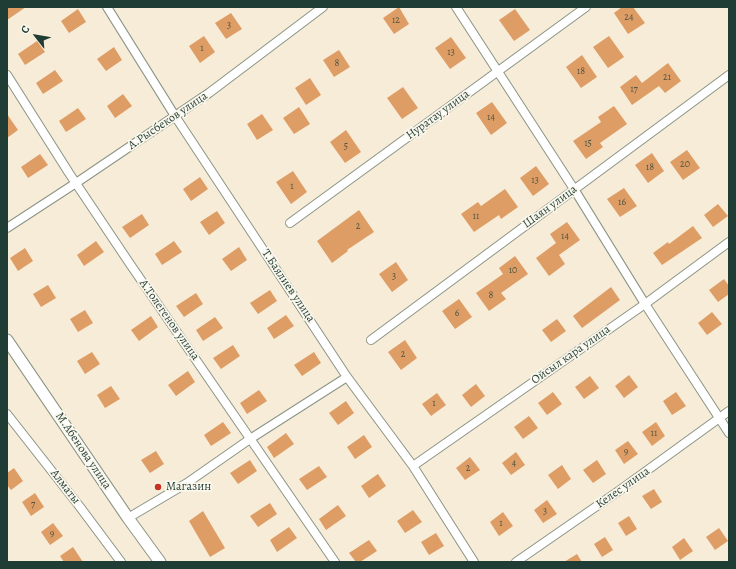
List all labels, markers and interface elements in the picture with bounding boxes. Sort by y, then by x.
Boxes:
house number: 24 [624,12,634,24]
house number: 12 [392,15,400,27]
north arrow [16,16,56,56]
house number: 3 [227,20,231,32]
text: С [17,23,33,36]
house number: 1 [200,43,204,55]
house number: 13 [447,47,455,59]
house number: 8 [335,58,339,70]
house number: 18 [577,66,585,78]
house number: 21 [663,72,671,84]
house number: 17 [630,84,638,96]
street label: Нуратау улица [403,87,473,143]
street label: А.Рысбеков улица [125,89,211,153]
house number: 14 [487,112,495,124]
house number: 15 [584,138,592,150]
house number: 5 [344,141,348,153]
house number: 20 [680,159,690,171]
house number: 18 [646,162,654,174]
house number: 13 [531,175,539,187]
house number: 1 [290,181,294,193]
street label: Шаян улица [520,182,580,232]
house number: 16 [618,197,626,209]
house number: 11 [473,211,479,223]
house number: 2 [356,221,360,233]
house number: 14 [561,231,569,243]
street label: Т.Баялиев улица [258,247,318,325]
house number: 10 [509,265,517,277]
house number: 3 [392,271,396,283]
street label: А.Толегенов улица [136,277,202,363]
house number: 8 [489,290,493,302]
house number: 6 [455,308,459,320]
street label: Ойсыл кара улица [529,322,613,388]
house number: 2 [401,349,405,361]
house number: 1 [432,398,436,410]
street label: М.Абенова улица [52,410,114,492]
house number: 11 [651,428,657,440]
house number: 9 [624,446,628,458]
house number: 4 [512,458,516,470]
house number: 2 [466,463,470,475]
street label: Келес улица [593,464,653,512]
street label: Алматы [47,467,83,507]
place label: Магазин [166,480,211,494]
marker: Магазин [153,482,163,492]
house number: 7 [31,499,35,511]
house number: 3 [543,506,547,518]
house number: 1 [499,518,503,530]
house number: 9 [50,528,54,540]

